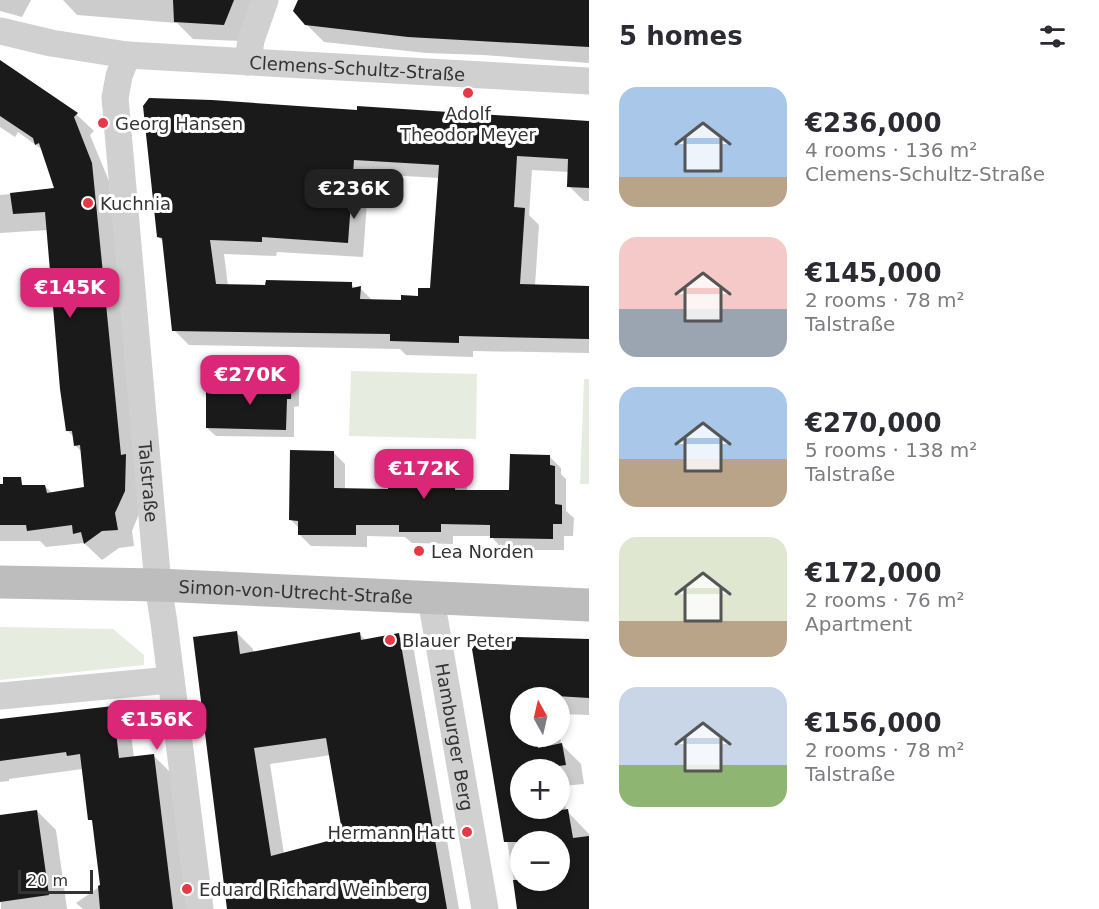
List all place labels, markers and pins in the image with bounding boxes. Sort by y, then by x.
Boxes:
marker: Adolf Theodor Meyer [461,86,475,100]
place label: Adolf Theodor Meyer [399,103,536,145]
place label: Georg Hansen [115,113,243,134]
marker: Georg Hansen [96,116,110,130]
pin: €236K [312,169,396,220]
place label: Kuchnia [100,193,171,214]
marker: Kuchnia [81,196,95,210]
pin: €145K [28,268,112,319]
pin: €270K [208,355,292,406]
pin: €172K [382,449,466,500]
place label: Lea Norden [431,541,534,562]
marker: Lea Norden [412,544,426,558]
place label: Blauer Peter [402,630,513,651]
marker: Blauer Peter [383,633,397,647]
pin: €156K [115,700,199,751]
place label: Hermann Hatt [328,822,455,843]
marker: Hermann Hatt [460,825,474,839]
place label: Eduard Richard Weinberg [199,879,428,900]
marker: Eduard Richard Weinberg [180,882,194,896]

